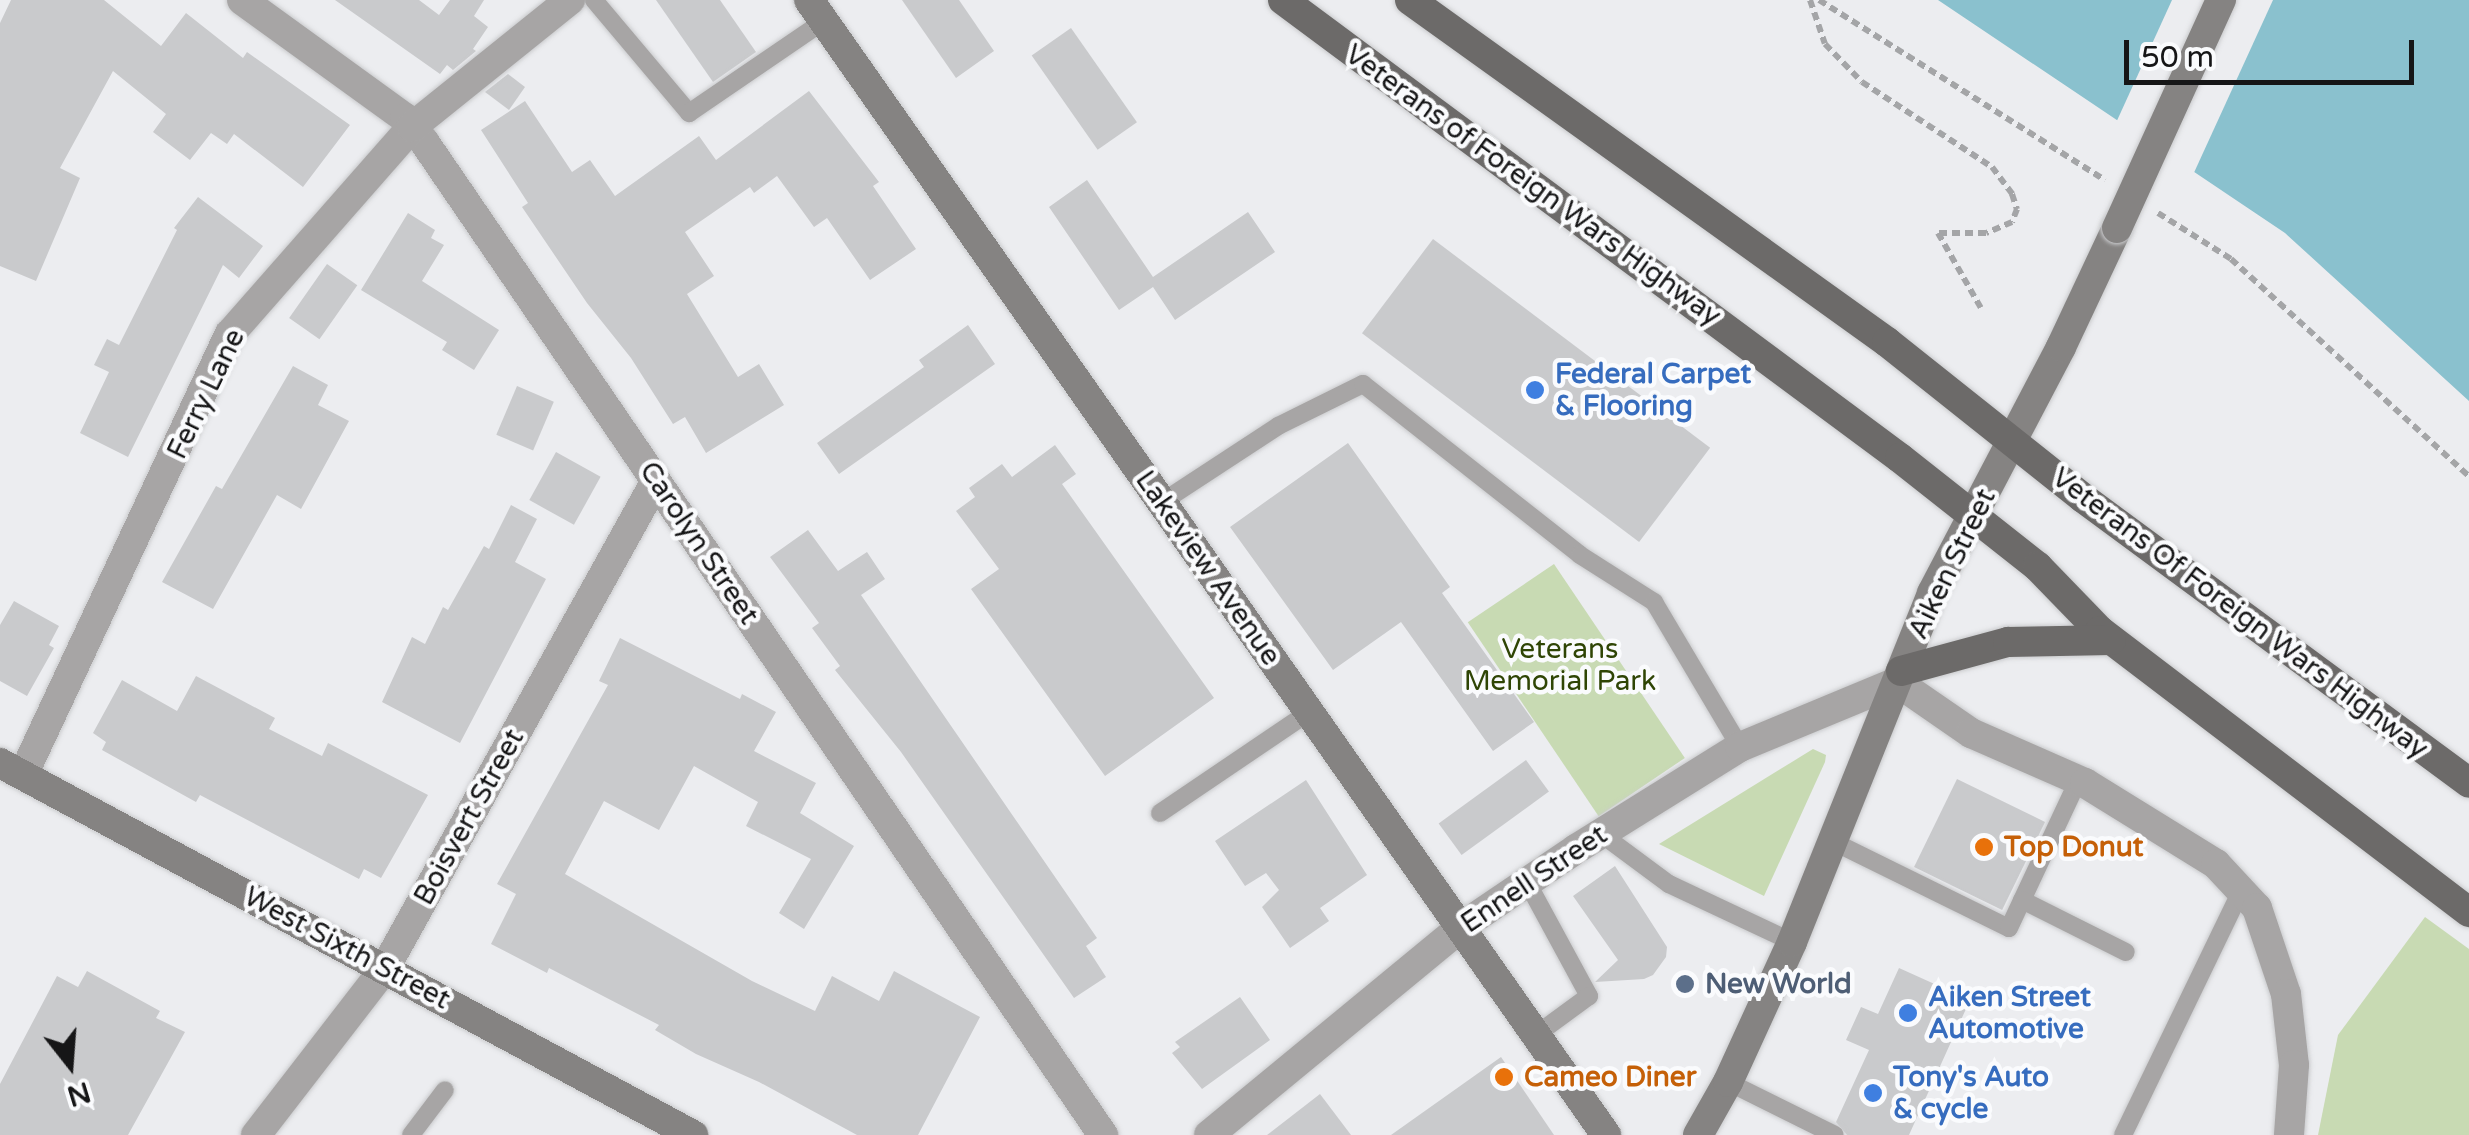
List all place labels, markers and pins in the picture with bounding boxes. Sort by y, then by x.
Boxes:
place label: Federal Carpet & Flooring [1555,357,1751,423]
marker: Federal Carpet & Flooring [1524,379,1546,401]
place label: Top Donut [2004,830,2143,864]
marker: Top Donut [1973,836,1995,858]
place label: New World [1705,967,1852,1001]
marker: New World [1674,973,1696,995]
place label: Aiken Street Automotive [1928,980,2091,1046]
marker: Aiken Street Automotive [1897,1002,1919,1024]
place label: Cameo Diner [1524,1060,1696,1094]
place label: Tony's Auto & cycle [1893,1060,2049,1126]
marker: Cameo Diner [1493,1066,1515,1088]
marker: Tony's Auto & cycle [1862,1082,1884,1104]

